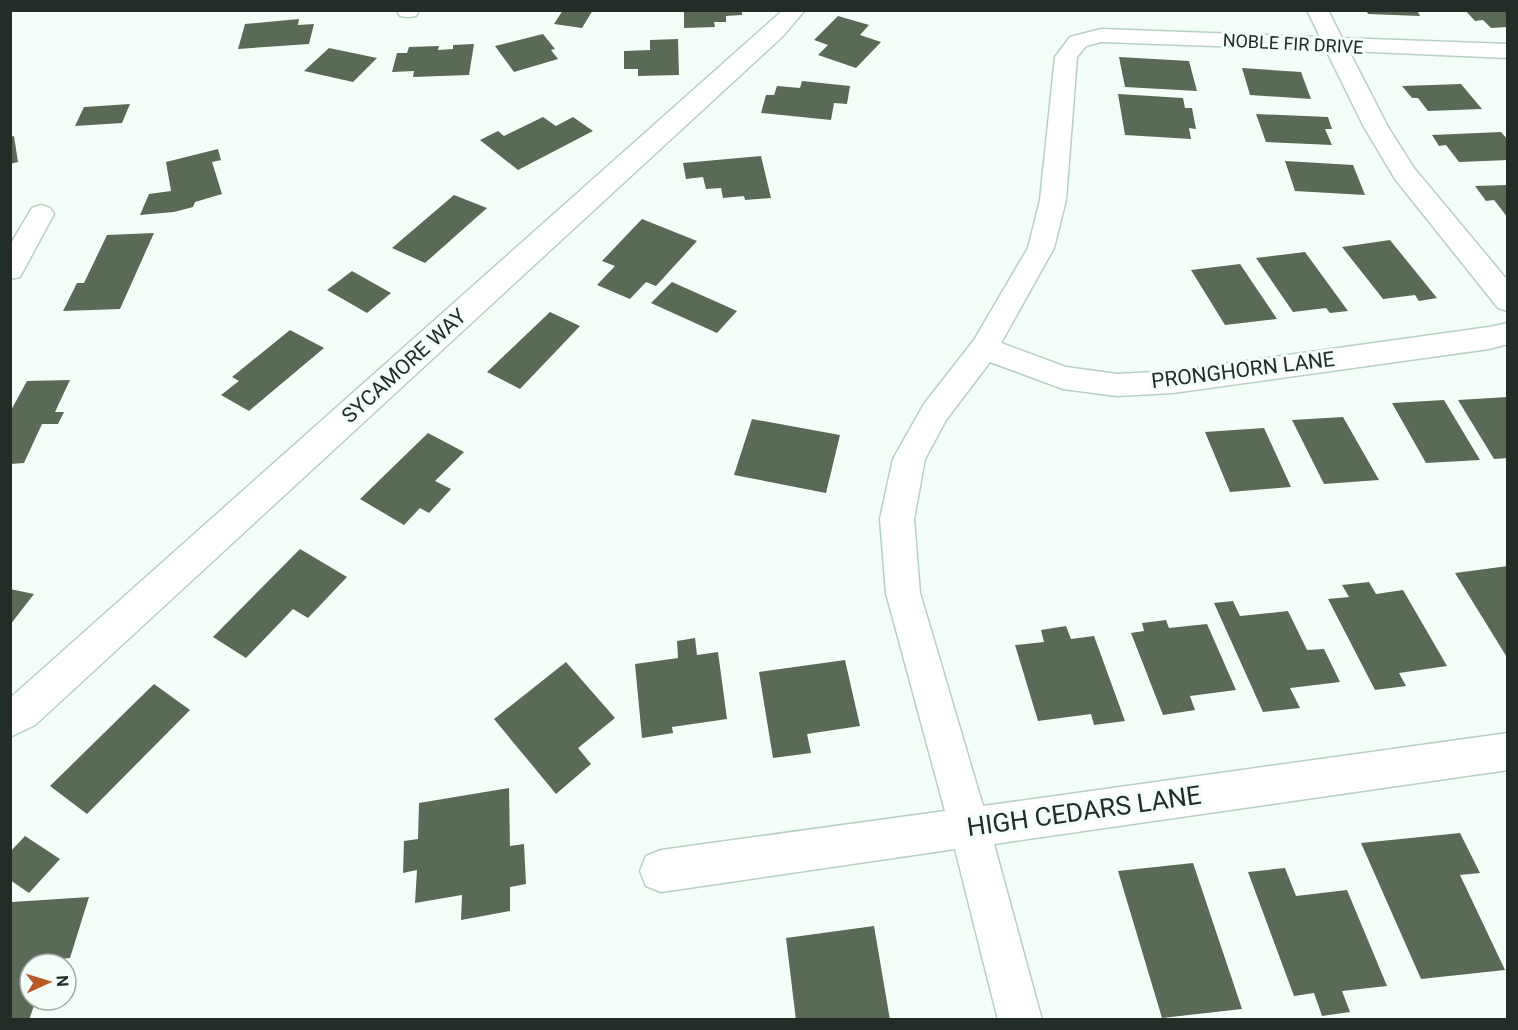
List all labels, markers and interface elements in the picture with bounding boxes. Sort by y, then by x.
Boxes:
street label: NOBLE FIR DRIVE [1222,29,1364,58]
street label: SYCAMORE WAY [337,304,471,428]
street label: PRONGHORN LANE [1150,347,1336,393]
street label: HIGH CEDARS LANE [965,780,1203,842]
north arrow [18,952,78,1012]
text: N [53,975,72,987]

